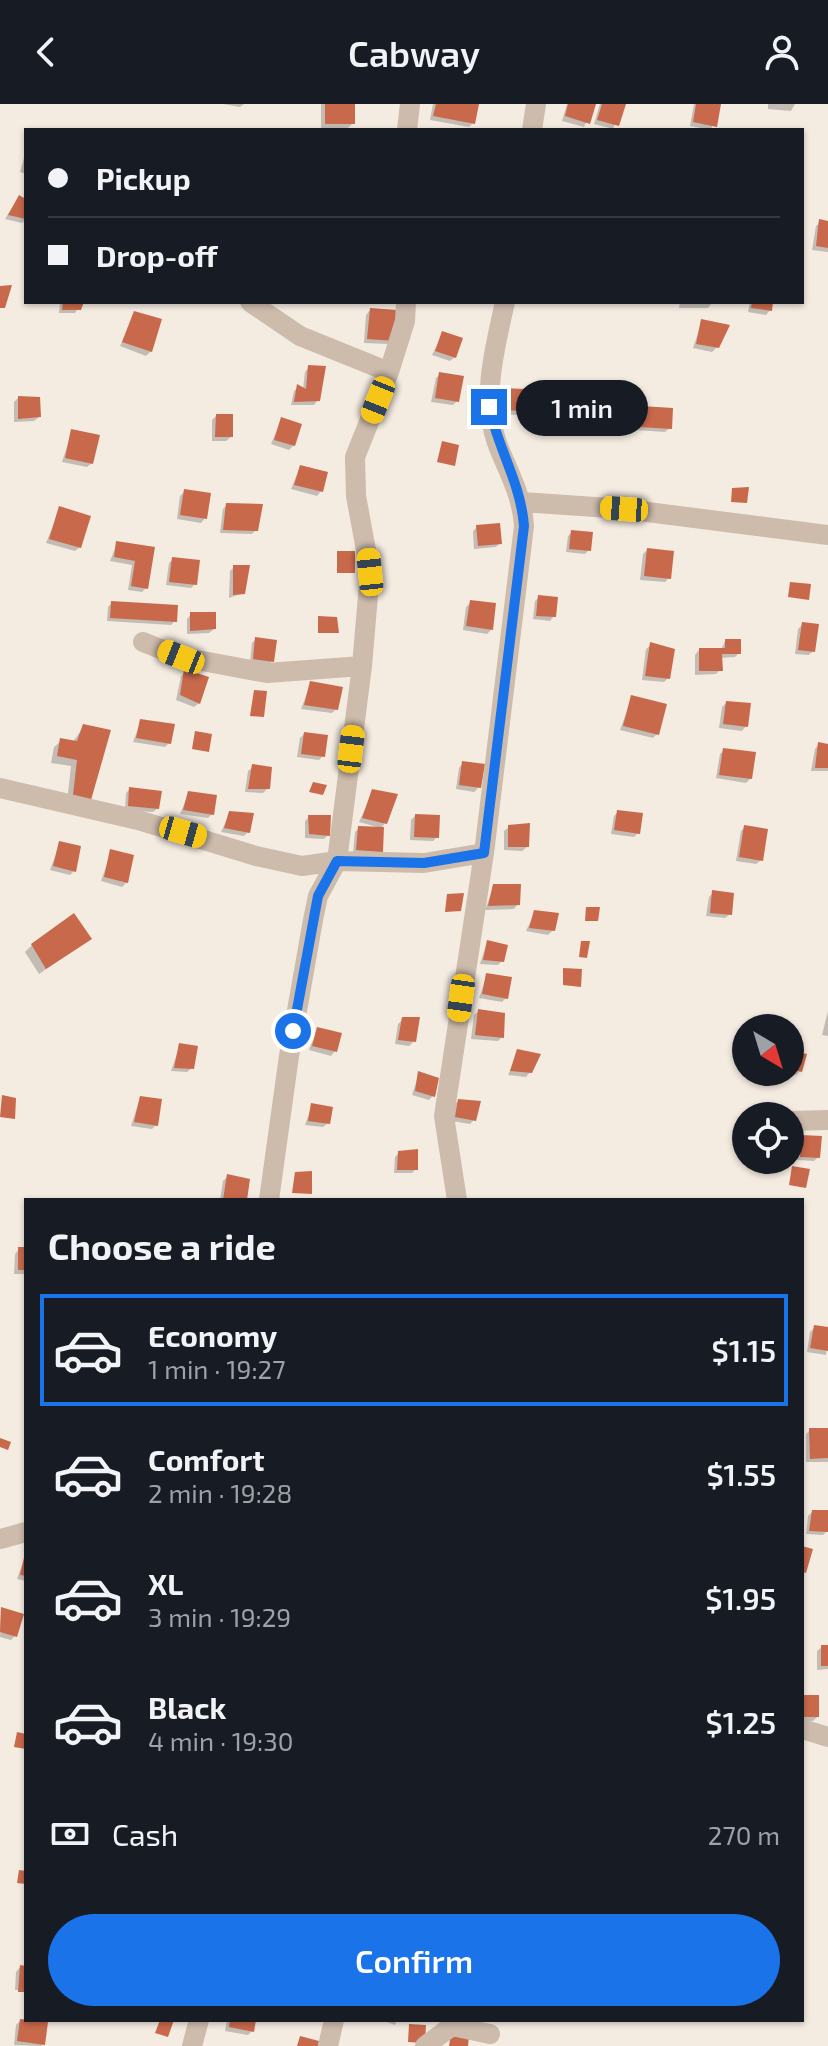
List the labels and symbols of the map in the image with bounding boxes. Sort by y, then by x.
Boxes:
car [358,373,398,427]
callout: 1 min [517,379,649,435]
route end [471,389,507,425]
car [599,495,649,523]
car [356,547,384,597]
car [154,637,208,677]
car [336,724,366,774]
car [157,814,209,850]
car [446,973,476,1023]
route start [275,1013,311,1049]
north arrow [732,1014,804,1086]

